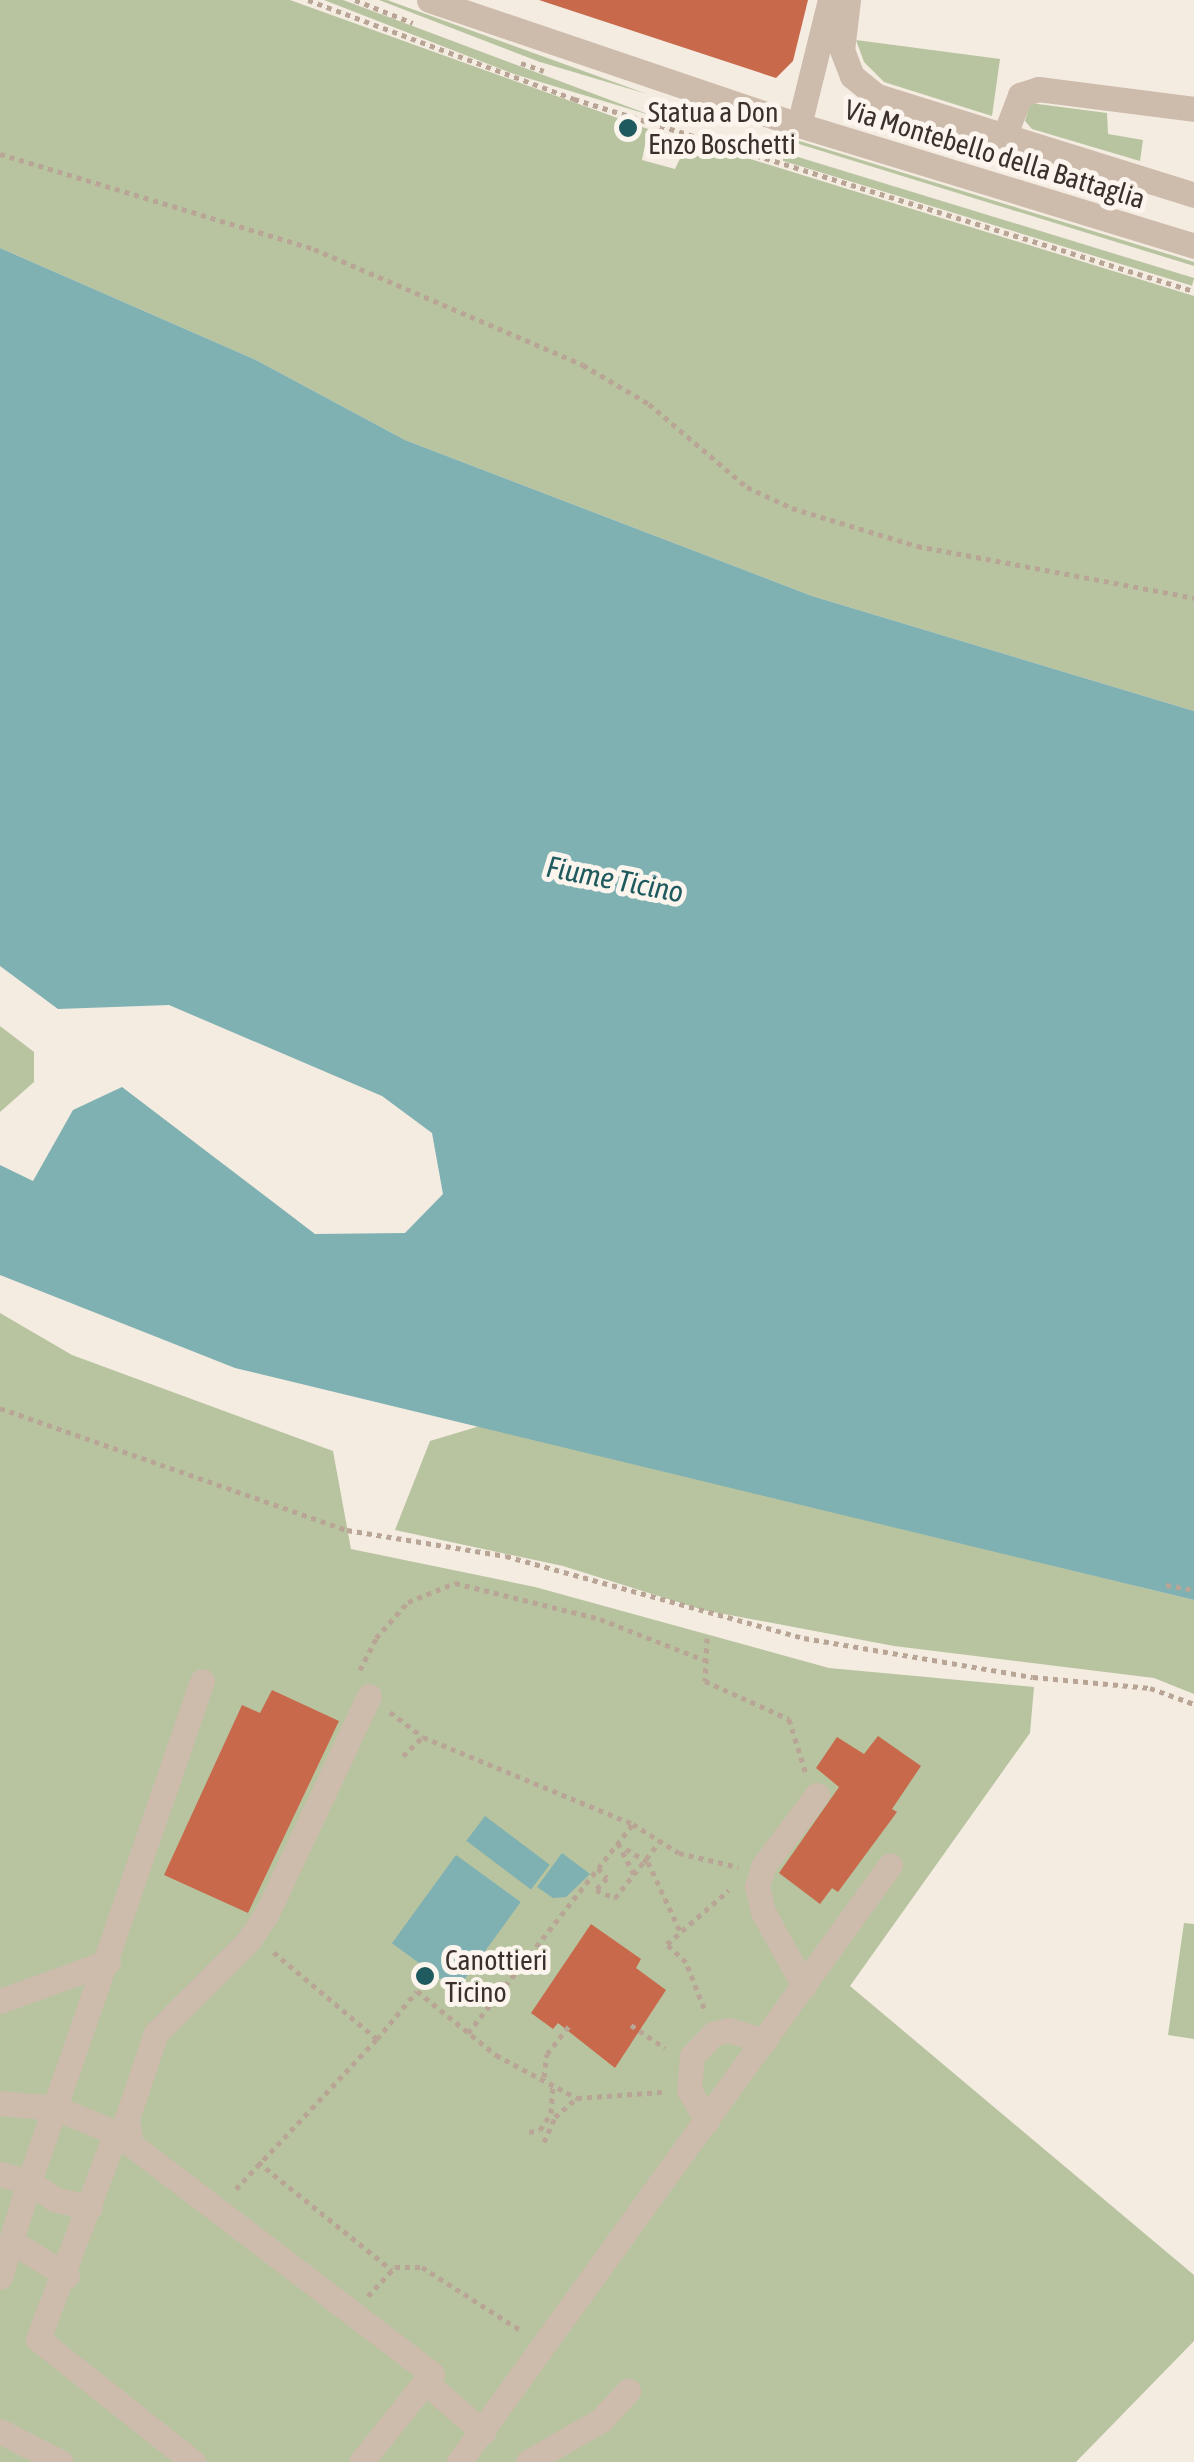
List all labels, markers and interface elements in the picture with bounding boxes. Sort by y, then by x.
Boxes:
street label: Via Montebello della Battaglia [841,92,1149,216]
place label: Statua a Don Enzo Boschetti [648,95,796,161]
marker: Statua a Don Enzo Boschetti [617,117,639,139]
water label: Fiume Ticino [543,848,687,910]
place label: Canottieri Ticino [445,1943,547,2009]
marker: Canottieri Ticino [414,1965,436,1987]

